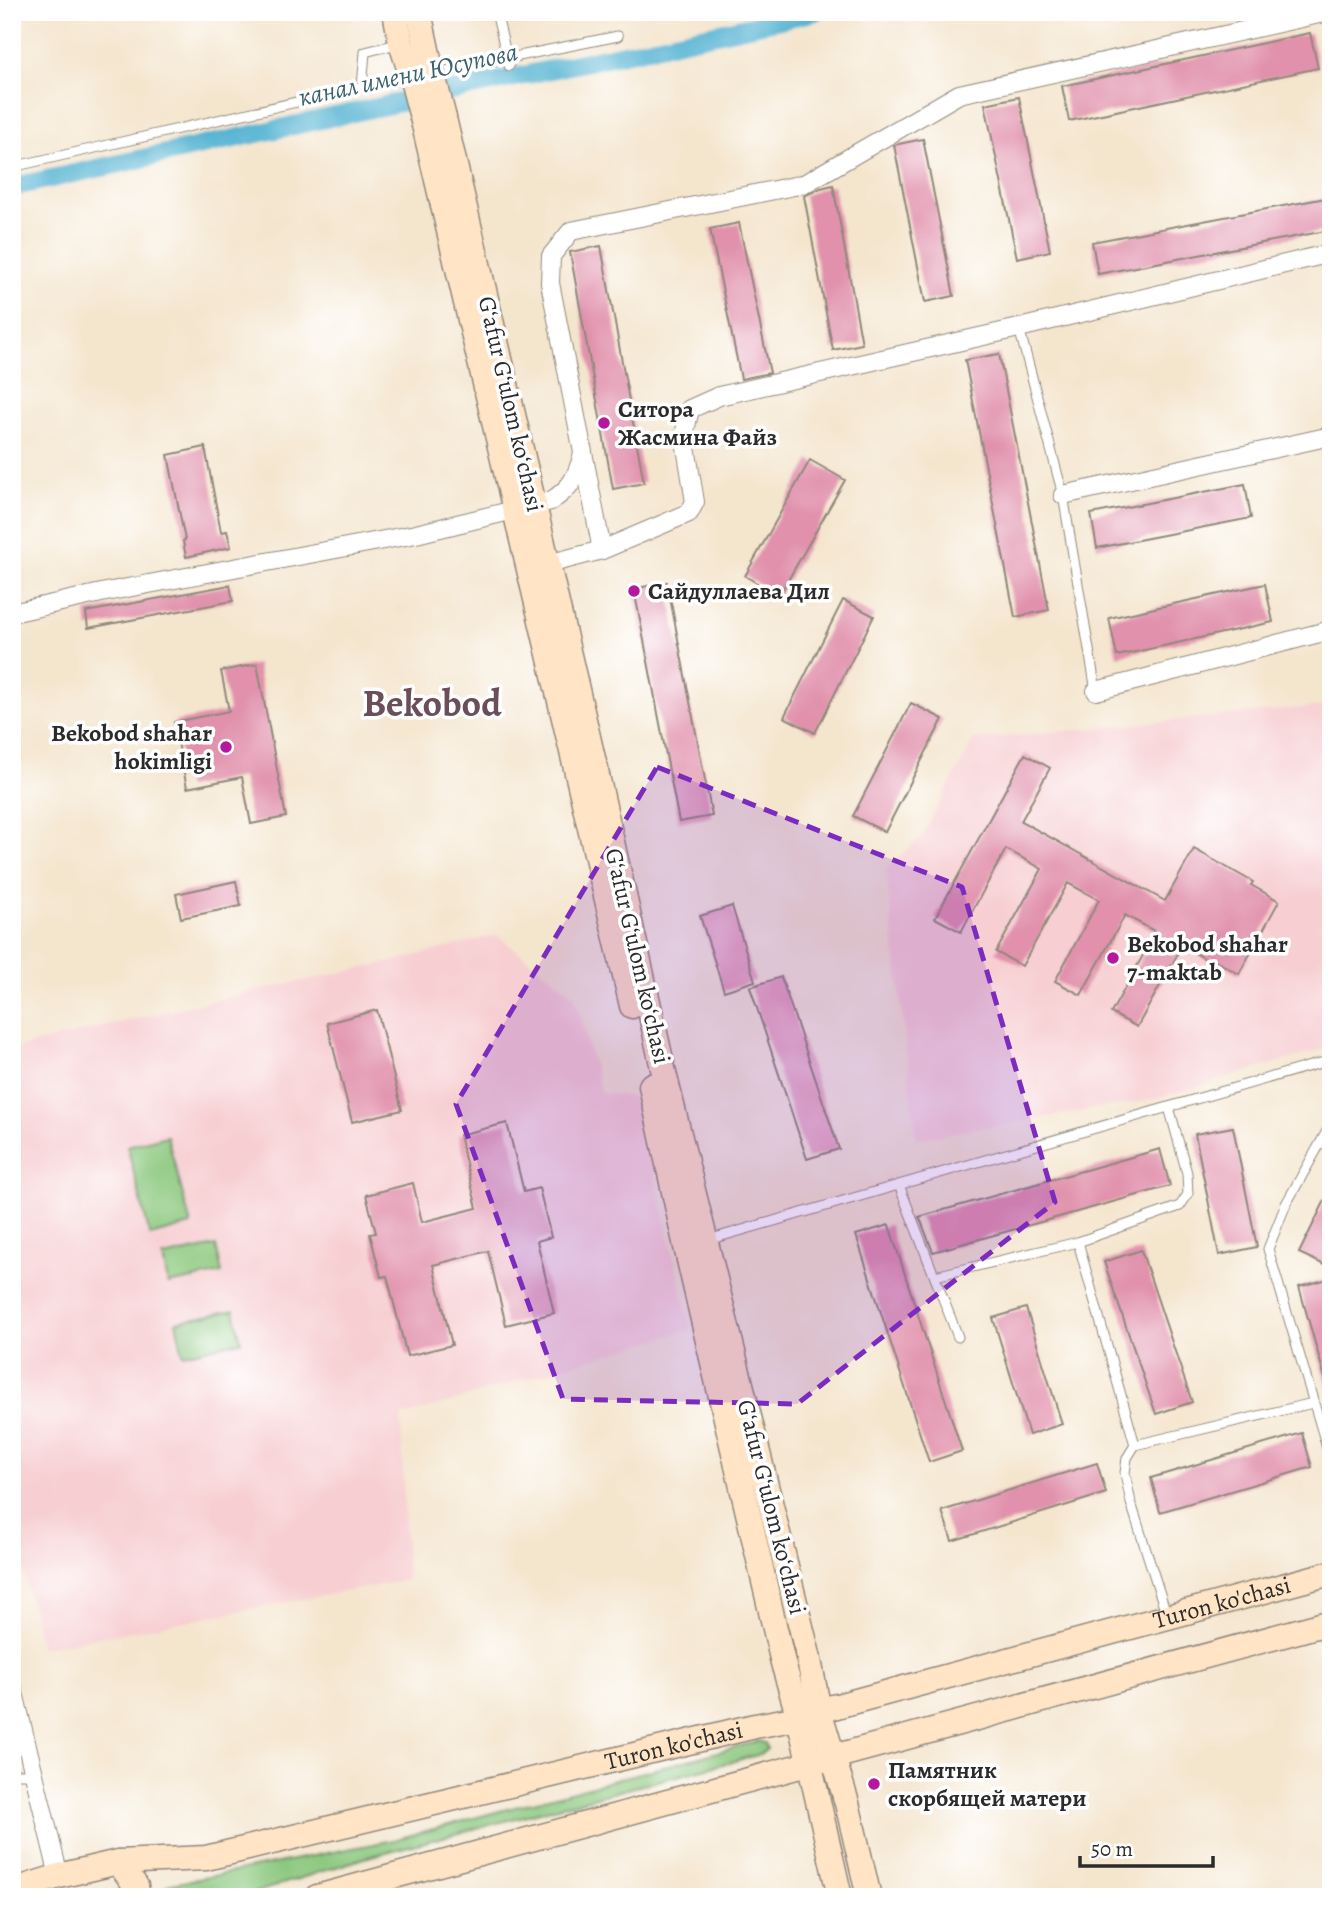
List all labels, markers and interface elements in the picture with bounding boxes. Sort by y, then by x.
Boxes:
water label: канал имени Юсупова [295,34,521,115]
street label: Gʻafur Gʻulom koʻchasi [471,293,551,515]
place label: Ситора Жасмина Файз [618,393,777,453]
marker: Ситора Жасмина Файз [596,415,612,431]
place label: Сайдуллаева Дил [648,575,830,607]
marker: Сайдуллаева Дил [626,583,642,599]
district label: Bekobod [362,677,502,729]
place label: Bekobod shahar hokimligi [51,717,212,777]
marker: Bekobod shahar hokimligi [218,739,234,755]
street label: Gʻafur Gʻulom koʻchasi [598,845,678,1067]
place label: Bekobod shahar 7-maktab [1127,928,1288,988]
marker: Bekobod shahar 7-maktab [1105,950,1121,966]
street label: Gʻafur Gʻulom koʻchasi [730,1396,814,1618]
street label: Turon ko'chasi [1150,1569,1294,1636]
street label: Turon ko'chasi [601,1714,746,1778]
place label: Памятник скорбящей матери [888,1754,1086,1814]
marker: Памятник скорбящей матери [866,1776,882,1792]
scale bar [1080,1825,1214,1869]
text: 50 m [1091,1835,1133,1863]

